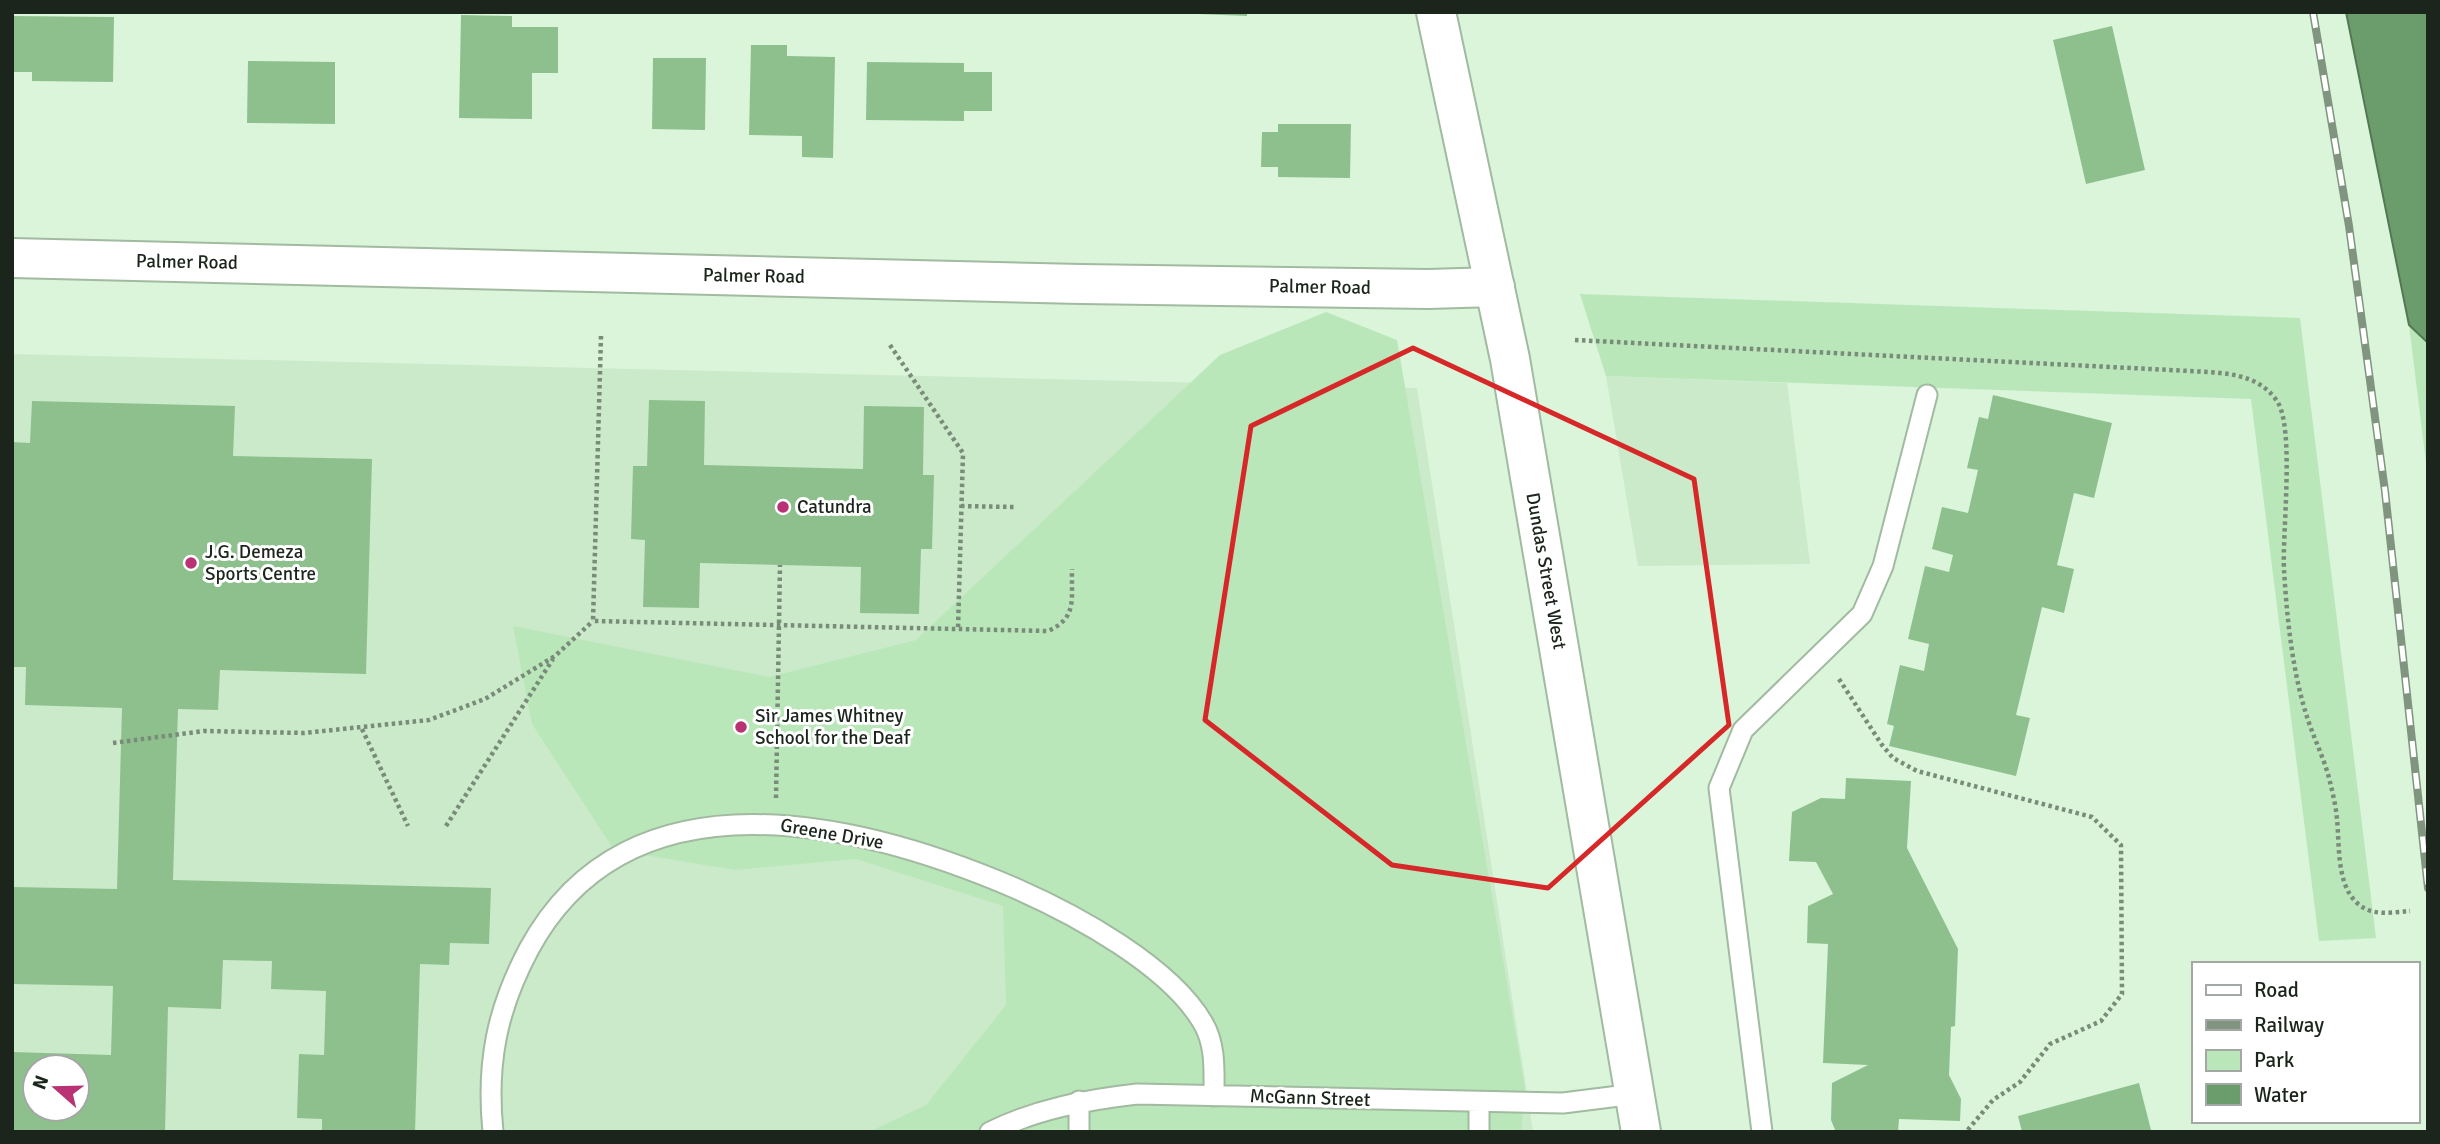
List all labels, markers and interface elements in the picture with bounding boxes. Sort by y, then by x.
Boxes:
street label: Palmer Road [136,249,238,275]
street label: Palmer Road [703,263,805,289]
street label: Palmer Road [1269,274,1371,300]
street label: Dundas Street West [1520,491,1572,652]
place label: Catundra [797,495,872,519]
marker: Catundra [775,499,791,515]
place label: J.G. Demeza Sports Centre [205,540,316,586]
marker: J.G. Demeza Sports Centre [183,555,199,571]
place label: Sir James Whitney School for the Deaf [755,704,912,750]
marker: Sir James Whitney School for the Deaf [733,719,749,735]
street label: Greene Drive [778,813,886,855]
legend [2192,962,2419,1123]
text: Road [2254,977,2299,1003]
text: Railway [2254,1012,2324,1038]
text: Park [2254,1047,2295,1073]
north arrow [21,1053,91,1123]
text: N [27,1072,55,1093]
text: Water [2254,1082,2307,1108]
street label: McGann Street [1249,1084,1371,1112]

